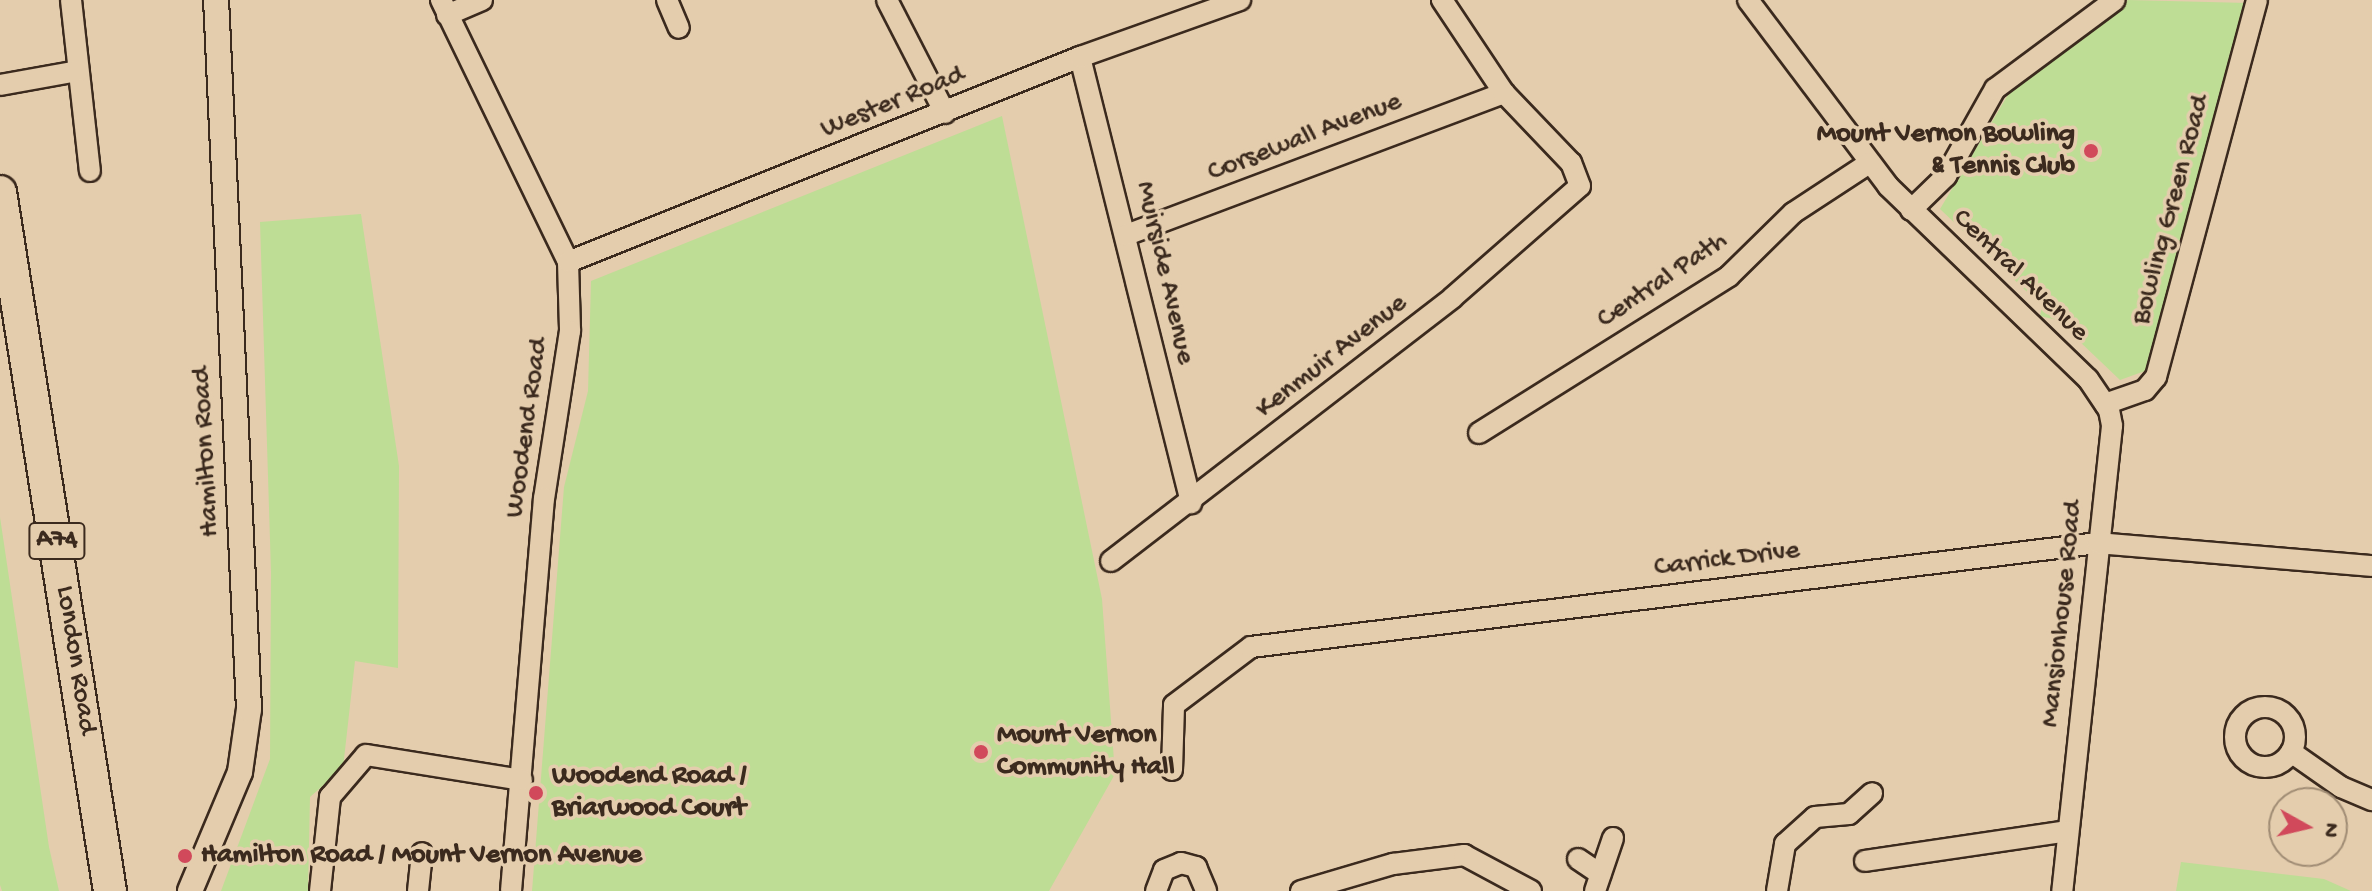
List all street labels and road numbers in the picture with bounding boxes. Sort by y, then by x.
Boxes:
street label: Wester Road [816,59,970,147]
street label: Corsewall Avenue [1203,86,1407,190]
street label: Bowling Green Road [2125,92,2219,328]
street label: Muirside Avenue [1127,178,1201,368]
street label: Central Avenue [1945,203,2095,349]
street label: Central Path [1591,225,1735,337]
street label: Kenmuir Avenue [1250,287,1414,427]
street label: Woodend Road [499,336,557,520]
street label: Hamilton Road [186,366,228,538]
street label: Mansionhouse Road [2034,499,2092,729]
road number: A74 [27,519,87,563]
street label: Carrick Drive [1652,534,1802,586]
street label: London Road [47,583,103,737]

